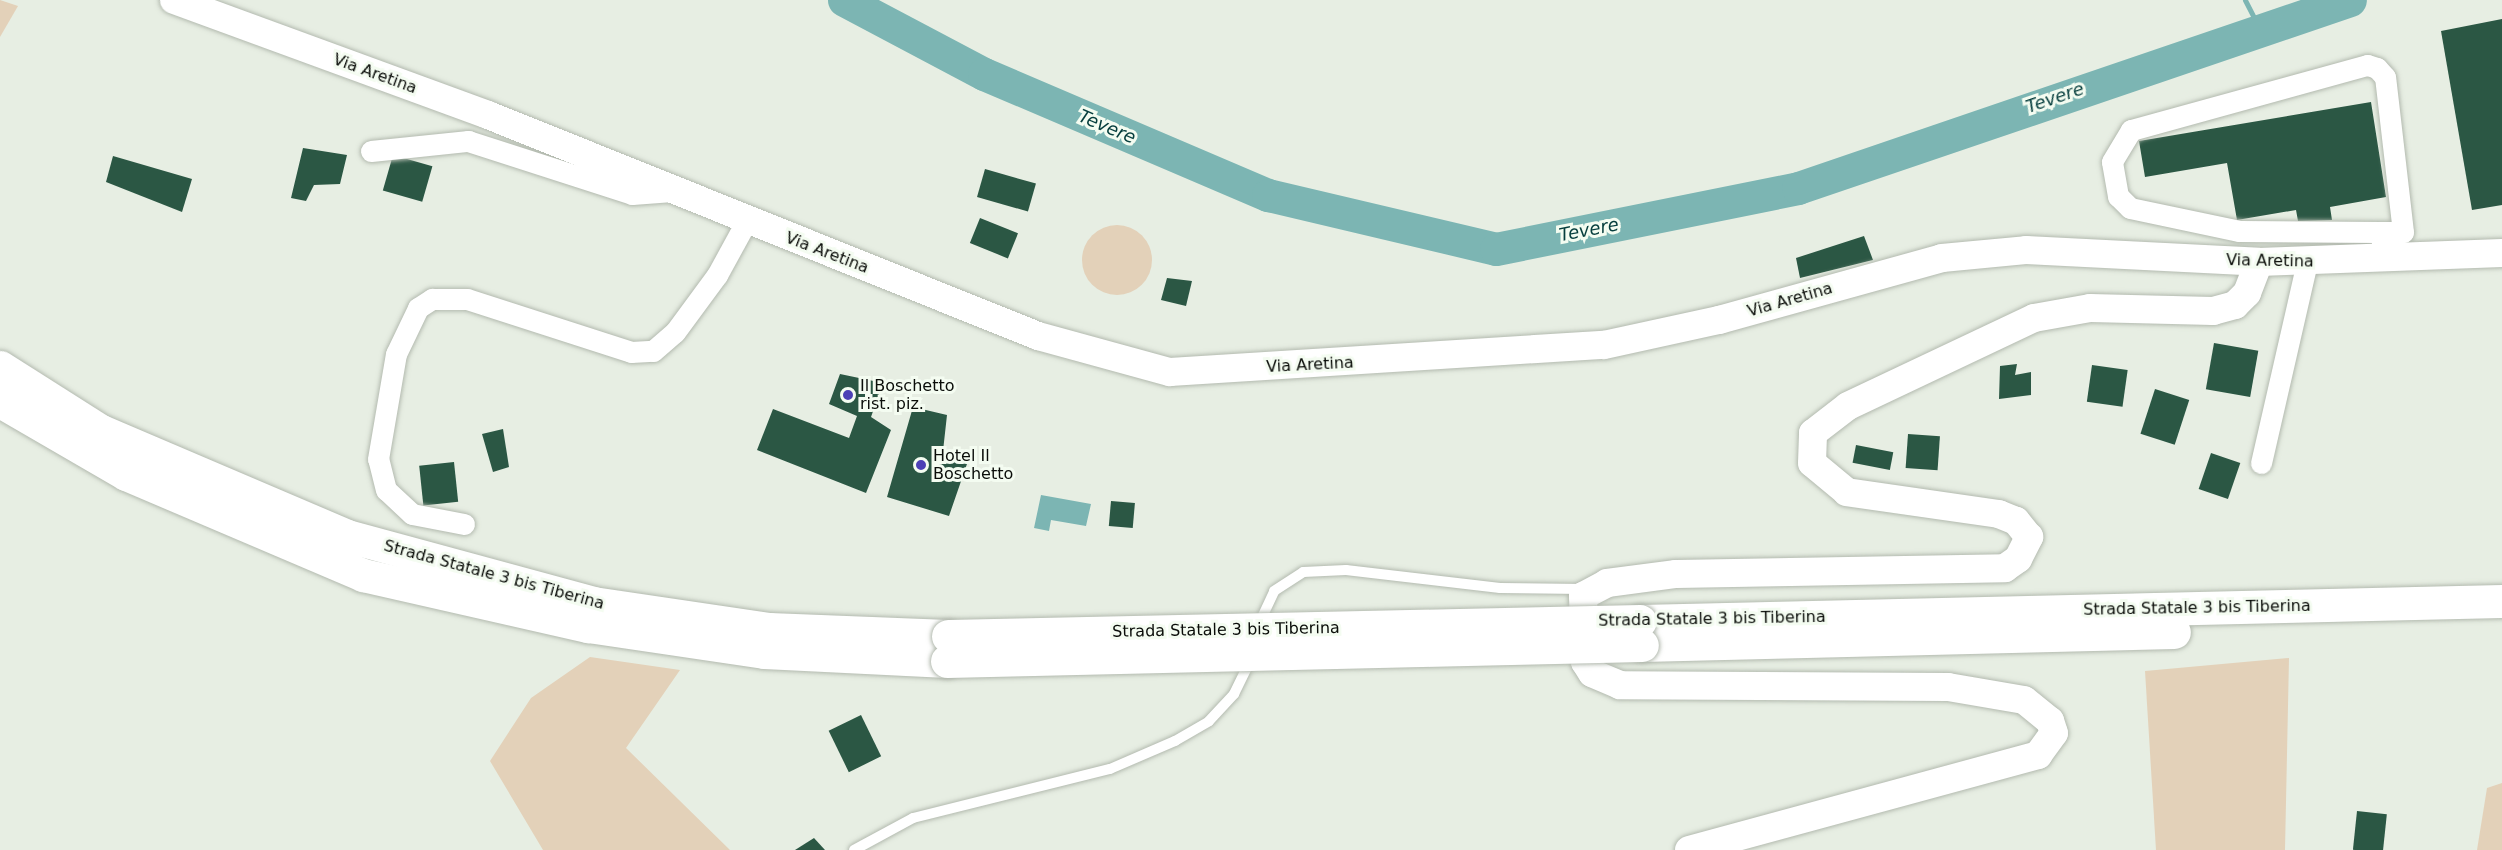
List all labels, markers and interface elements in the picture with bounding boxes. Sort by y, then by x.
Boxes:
street label: Via Aretina [331,50,419,98]
water label: Tevere [2023,78,2087,118]
water label: Tevere [1075,105,1139,149]
water label: Tevere [1557,214,1621,246]
street label: Via Aretina [783,228,871,278]
street label: Via Aretina [2226,251,2314,271]
street label: Via Aretina [1745,279,1835,321]
street label: Via Aretina [1266,353,1354,377]
place label: Il Boschetto rist. piz. [860,376,954,414]
marker: Il Boschetto rist. piz. [841,388,855,402]
place label: Hotel Il Boschetto [933,446,1013,484]
marker: Hotel Il Boschetto [914,458,928,472]
street label: Strada Statale 3 bis Tiberina [382,536,606,614]
street label: Strada Statale 3 bis Tiberina [2083,596,2311,620]
street label: Strada Statale 3 bis Tiberina [1598,607,1826,631]
street label: Strada Statale 3 bis Tiberina [1112,618,1340,642]

